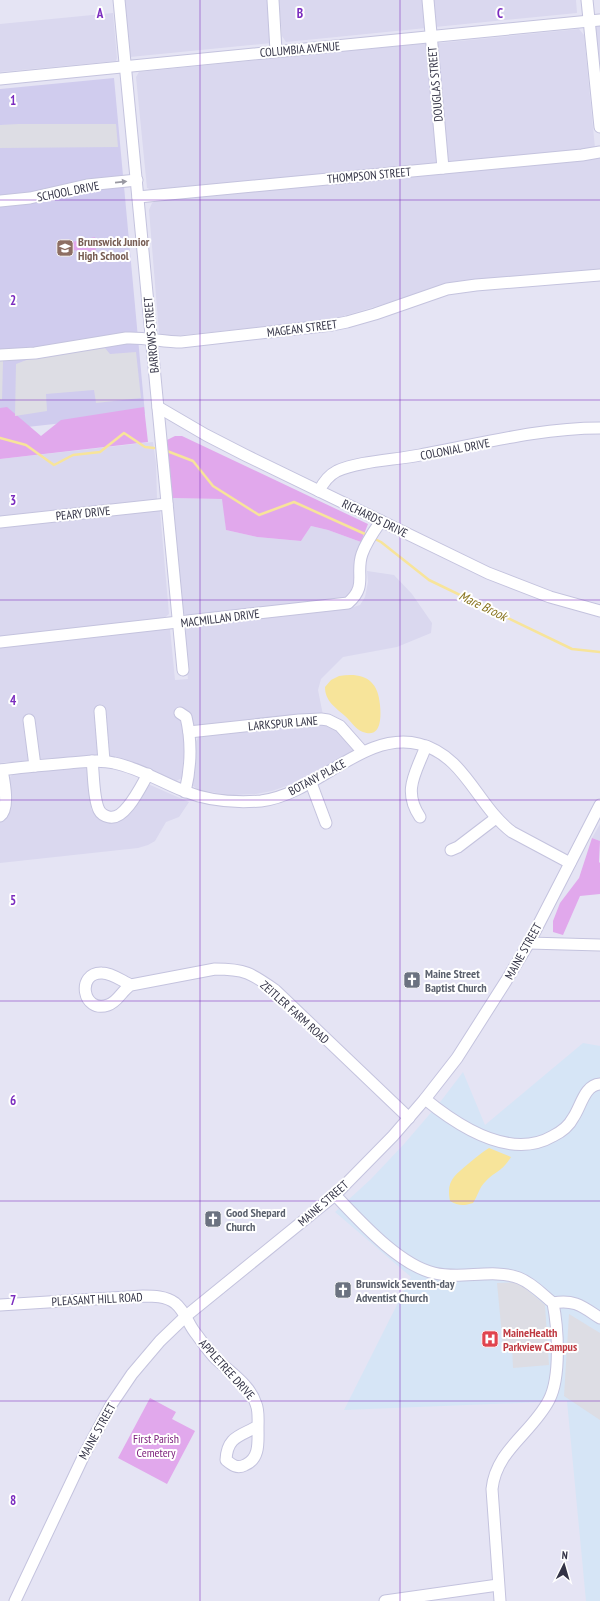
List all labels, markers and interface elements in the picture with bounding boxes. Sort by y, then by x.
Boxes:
text: A [96,5,104,22]
text: B [297,5,303,22]
text: C [497,5,503,22]
street label: COLUMBIA AVENUE [259,38,341,60]
street label: DOUGLAS STREET [424,45,446,122]
text: 1 [10,92,16,109]
street label: THOMPSON STREET [326,164,412,186]
street label: SCHOOL DRIVE [36,178,100,204]
one-way arrow [115,178,127,185]
place label: Brunswick Junior High School [78,234,150,263]
school or university icon: Brunswick Junior High School [55,238,75,258]
text: 2 [10,292,16,309]
street label: BARROWS STREET [140,296,162,374]
street label: MAGEAN STREET [266,316,339,340]
street label: COLONIAL DRIVE [419,435,491,463]
text: 3 [10,492,16,509]
street label: RICHARDS DRIVE [340,496,410,540]
street label: PEARY DRIVE [55,503,111,523]
water label: Mare Brook [456,587,511,626]
street label: MACMILLAN DRIVE [180,606,260,630]
text: 4 [10,692,17,709]
street label: LARKSPUR LANE [248,712,318,734]
street label: BOTANY PLACE [286,756,348,798]
text: 5 [10,892,16,909]
street label: MAINE STREET [501,920,545,982]
place label: Maine Street Baptist Church [425,966,487,995]
church icon: Maine Street Baptist Church [402,970,422,990]
street label: ZEITLER FARM ROAD [258,977,332,1047]
text: 6 [10,1092,16,1109]
street label: MAINE STREET [295,1177,352,1229]
place label: Good Shepard Church [226,1205,285,1234]
church icon: Good Shepard Church [203,1209,223,1229]
place label: Brunswick Seventh-day Adventist Church [355,1276,455,1305]
church icon: Brunswick Seventh-day Adventist Church [333,1280,353,1300]
street label: PLEASANT HILL ROAD [51,1289,143,1309]
text: 7 [10,1292,16,1309]
place label: MaineHealth Parkview Campus [503,1325,577,1354]
hospital icon: MaineHealth Parkview Campus [480,1329,500,1349]
street label: APPLETREE DRIVE [196,1336,258,1402]
street label: MAINE STREET [75,1400,119,1462]
park label: First Parish Cemetery [133,1431,179,1460]
text: 8 [10,1492,16,1509]
north arrow [544,1545,584,1585]
text: N [561,1548,568,1562]

